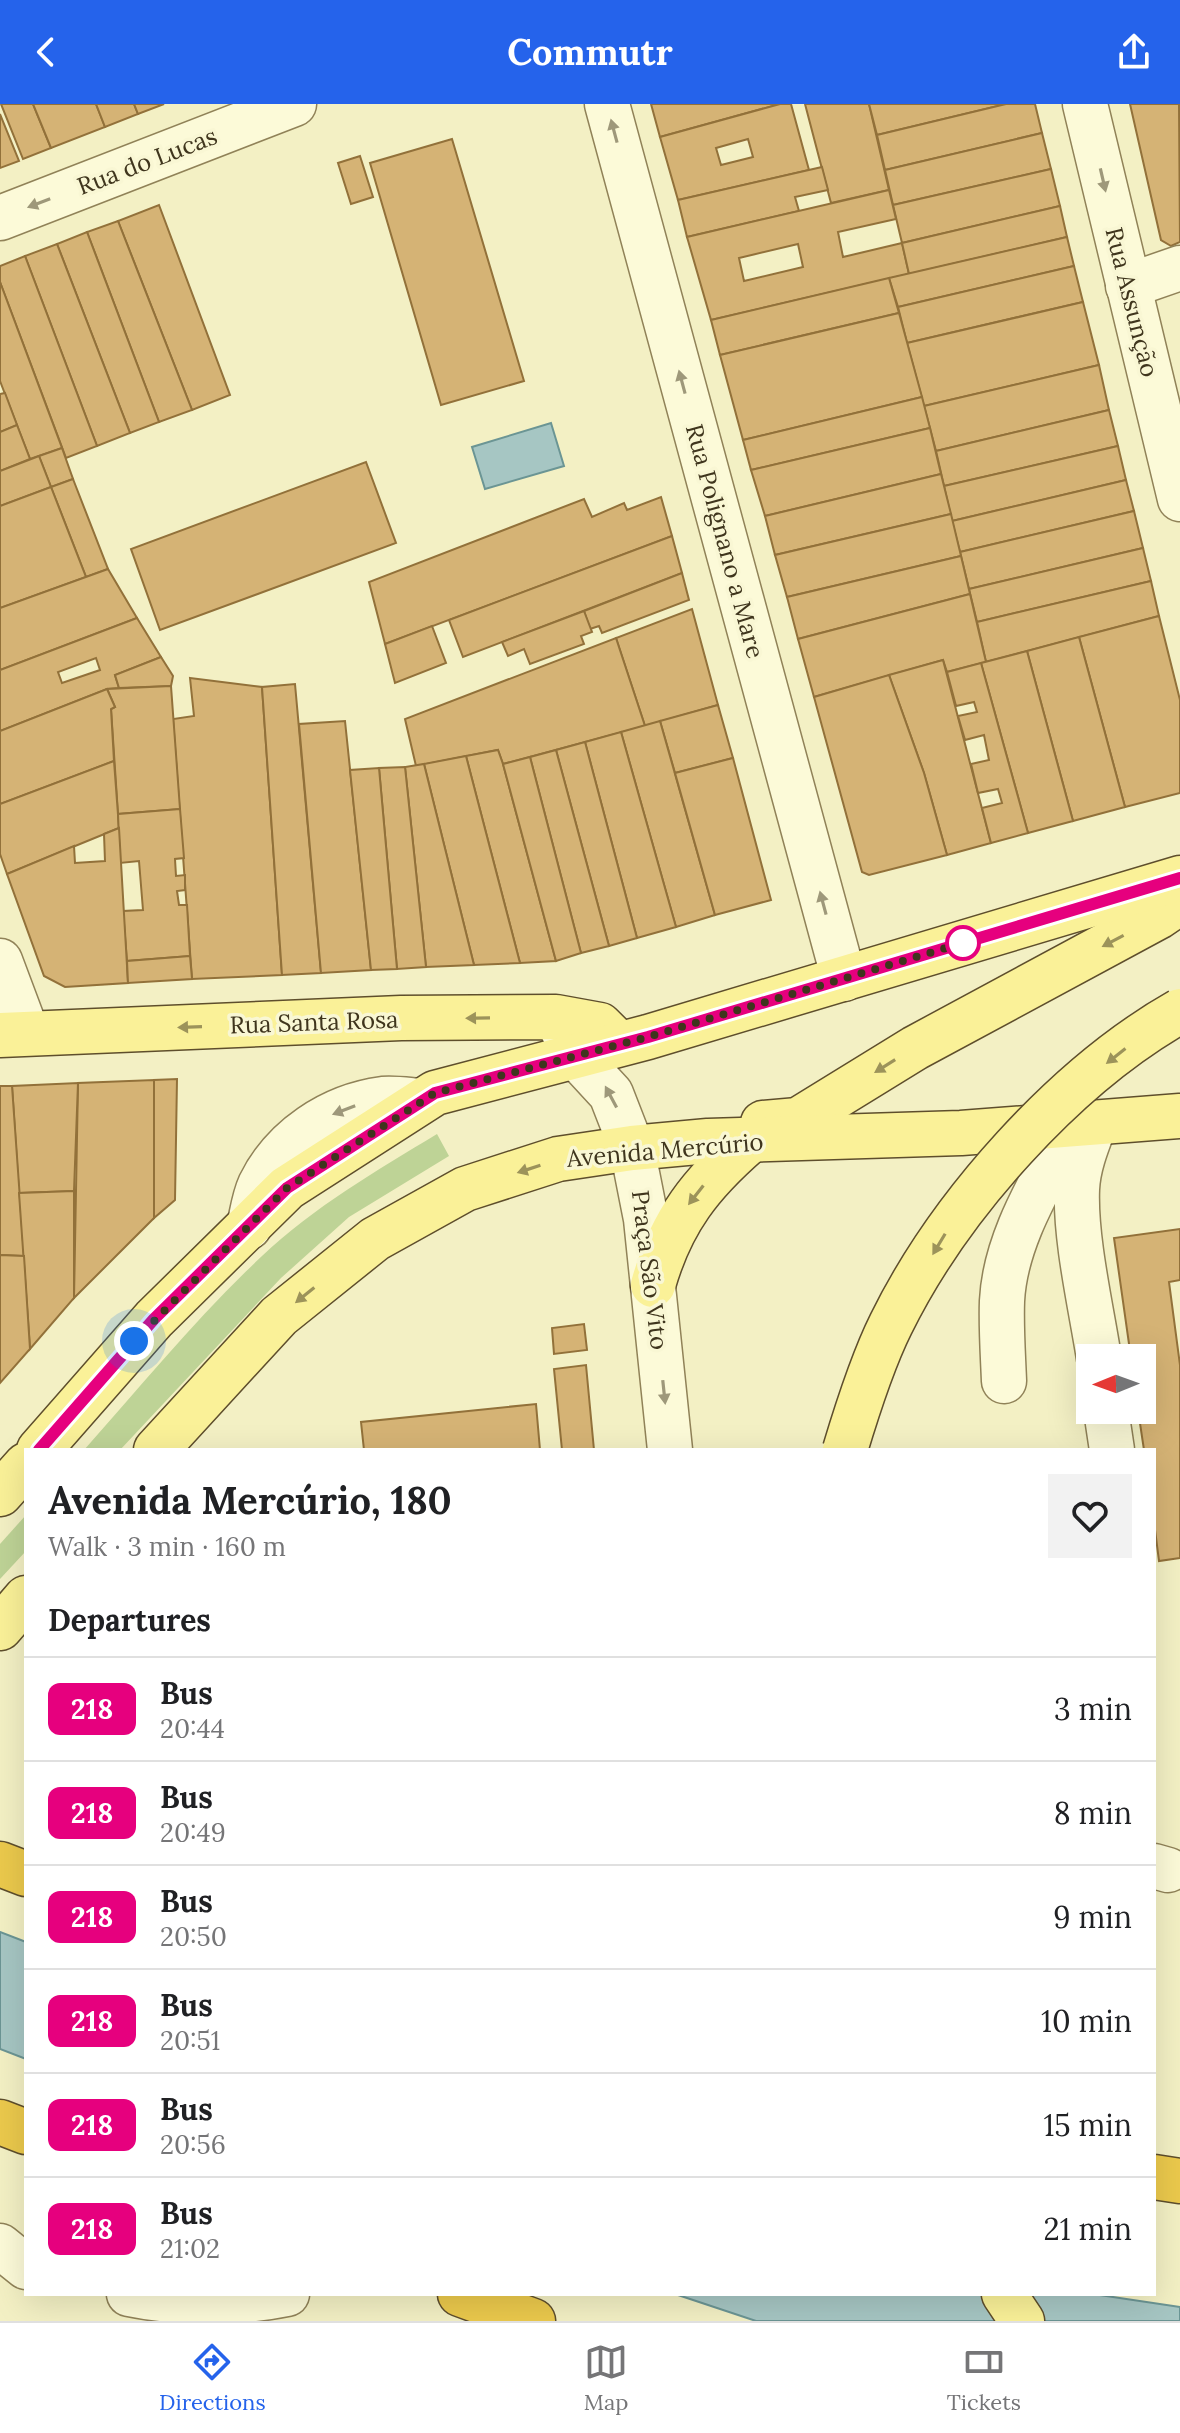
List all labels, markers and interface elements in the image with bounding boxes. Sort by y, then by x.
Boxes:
text: Commutr [507,29,673,75]
icon: back [24,30,68,74]
icon: share [1112,30,1156,74]
one-way arrow [608,118,620,143]
street label: Rua do Lucas [73,120,221,202]
one-way arrow [1097,168,1110,193]
one-way arrow [27,197,51,210]
street label: Rua Assunção [1098,224,1166,380]
one-way arrow [676,369,688,394]
street label: Rua Polignano a Mare [679,420,771,662]
one-way arrow [817,891,829,916]
unlabelled marker [946,926,980,960]
one-way arrow [1101,934,1124,948]
street label: Rua Santa Rosa [229,1004,399,1040]
one-way arrow [465,1011,490,1024]
one-way arrow [177,1020,202,1033]
one-way arrow [1106,1047,1126,1063]
one-way arrow [874,1059,896,1073]
one-way arrow [605,1086,618,1109]
one-way arrow [332,1104,356,1117]
street label: Avenida Mercúrio [564,1126,765,1174]
one-way arrow [516,1163,540,1175]
one-way arrow [688,1185,704,1205]
street label: Praça São Vito [625,1188,675,1352]
one-way arrow [932,1233,946,1255]
one-way arrow [295,1287,315,1303]
your location [114,1321,154,1361]
north arrow [1076,1344,1156,1424]
map controls [1076,1344,1156,1424]
one-way arrow [658,1380,671,1405]
button: heart [1048,1474,1132,1558]
text: Avenida Mercúrio, 180 [48,1476,452,1524]
text: Walk · 3 min · 160 m [48,1530,286,1563]
text: Departures [48,1601,211,1639]
text: Bus [160,1674,213,1712]
text: 3 min [1054,1690,1132,1728]
text: 218 [71,1691,113,1727]
text: 20:44 [160,1712,225,1745]
text: Bus [160,1778,213,1816]
text: 8 min [1054,1794,1132,1832]
text: 218 [71,1795,113,1831]
text: 20:49 [160,1816,226,1849]
text: Bus [160,1882,213,1920]
text: 9 min [1053,1898,1132,1936]
text: 218 [71,1899,113,1935]
text: 20:50 [160,1920,227,1953]
text: Bus [160,1986,213,2024]
text: 10 min [1041,2002,1132,2040]
text: 218 [71,2003,113,2039]
text: 20:51 [160,2024,220,2057]
text: Bus [160,2090,213,2128]
text: 15 min [1043,2106,1132,2144]
text: 218 [71,2107,113,2143]
text: 20:56 [160,2128,226,2161]
text: Bus [160,2194,213,2232]
text: 21 min [1044,2210,1132,2248]
text: 218 [71,2211,113,2247]
text: 21:02 [160,2232,220,2265]
tab: Directions [159,2340,266,2416]
tab: Map [584,2340,629,2416]
tab: Tickets [947,2340,1021,2416]

